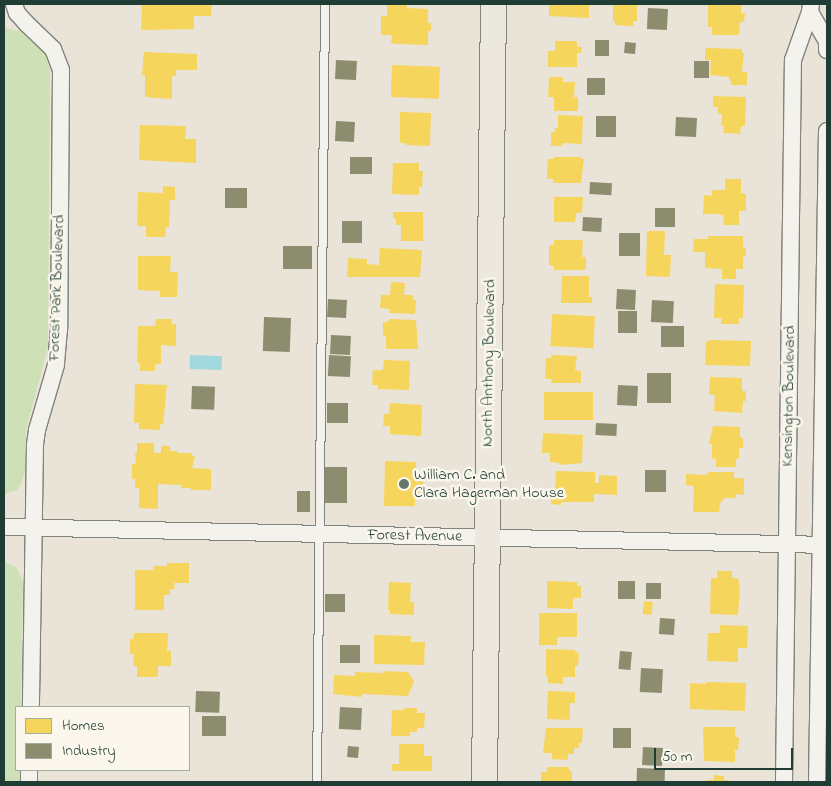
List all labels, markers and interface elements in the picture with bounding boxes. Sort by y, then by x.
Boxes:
street label: Forest Park Boulevard [45,214,69,362]
street label: North Anthony Boulevard [478,279,500,447]
street label: Kensington Boulevard [778,325,800,467]
place label: William C. and Clara Hagerman House [414,465,564,503]
marker: William C. and Clara Hagerman House [398,478,410,490]
street label: Forest Avenue [367,526,463,546]
legend [15,706,190,771]
text: Homes [62,715,105,737]
scale bar [656,738,795,770]
text: Industry [62,740,116,762]
text: 50 m [662,746,692,768]

